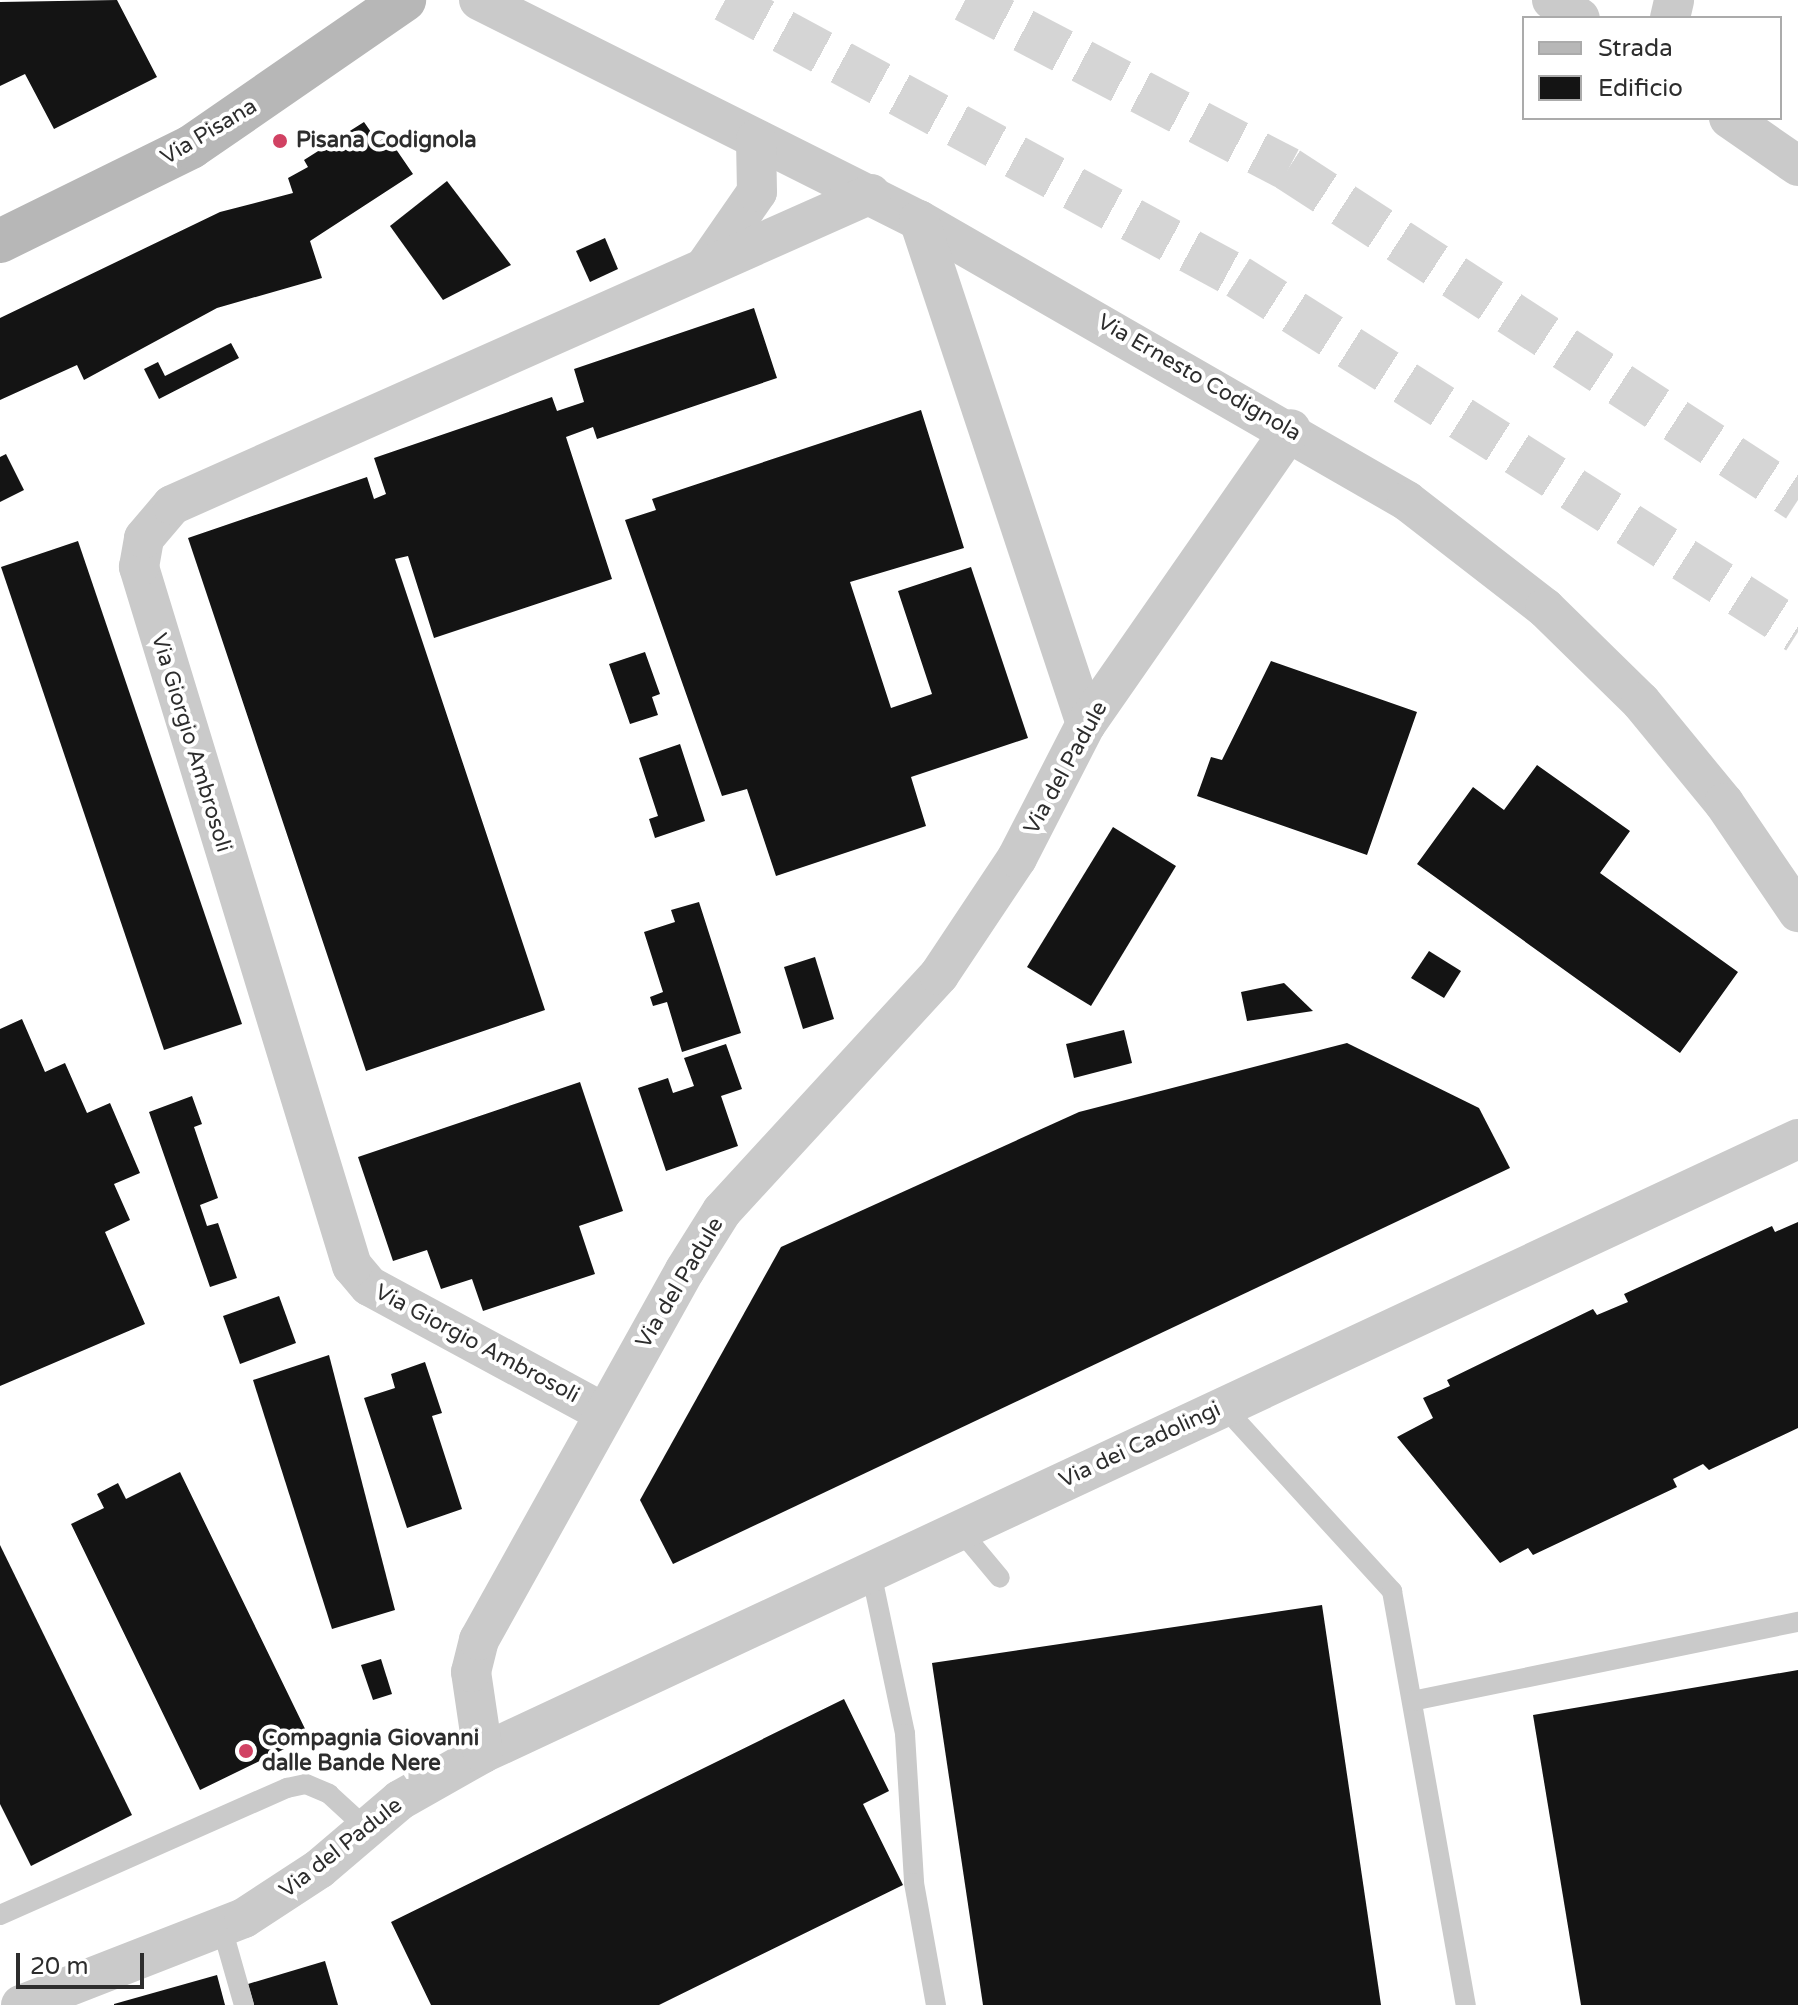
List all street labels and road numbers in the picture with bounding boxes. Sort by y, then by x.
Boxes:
street label: Via Pisana [156,93,262,171]
street label: Via Ernesto Codignola [1092,309,1306,447]
street label: Via Giorgio Ambrosoli [145,630,237,856]
street label: Via del Padule [1019,697,1113,839]
street label: Via del Padule [631,1213,729,1353]
street label: Via Giorgio Ambrosoli [370,1279,584,1409]
street label: Via dei Cadolingi [1055,1396,1225,1494]
street label: Via del Padule [275,1792,407,1904]

